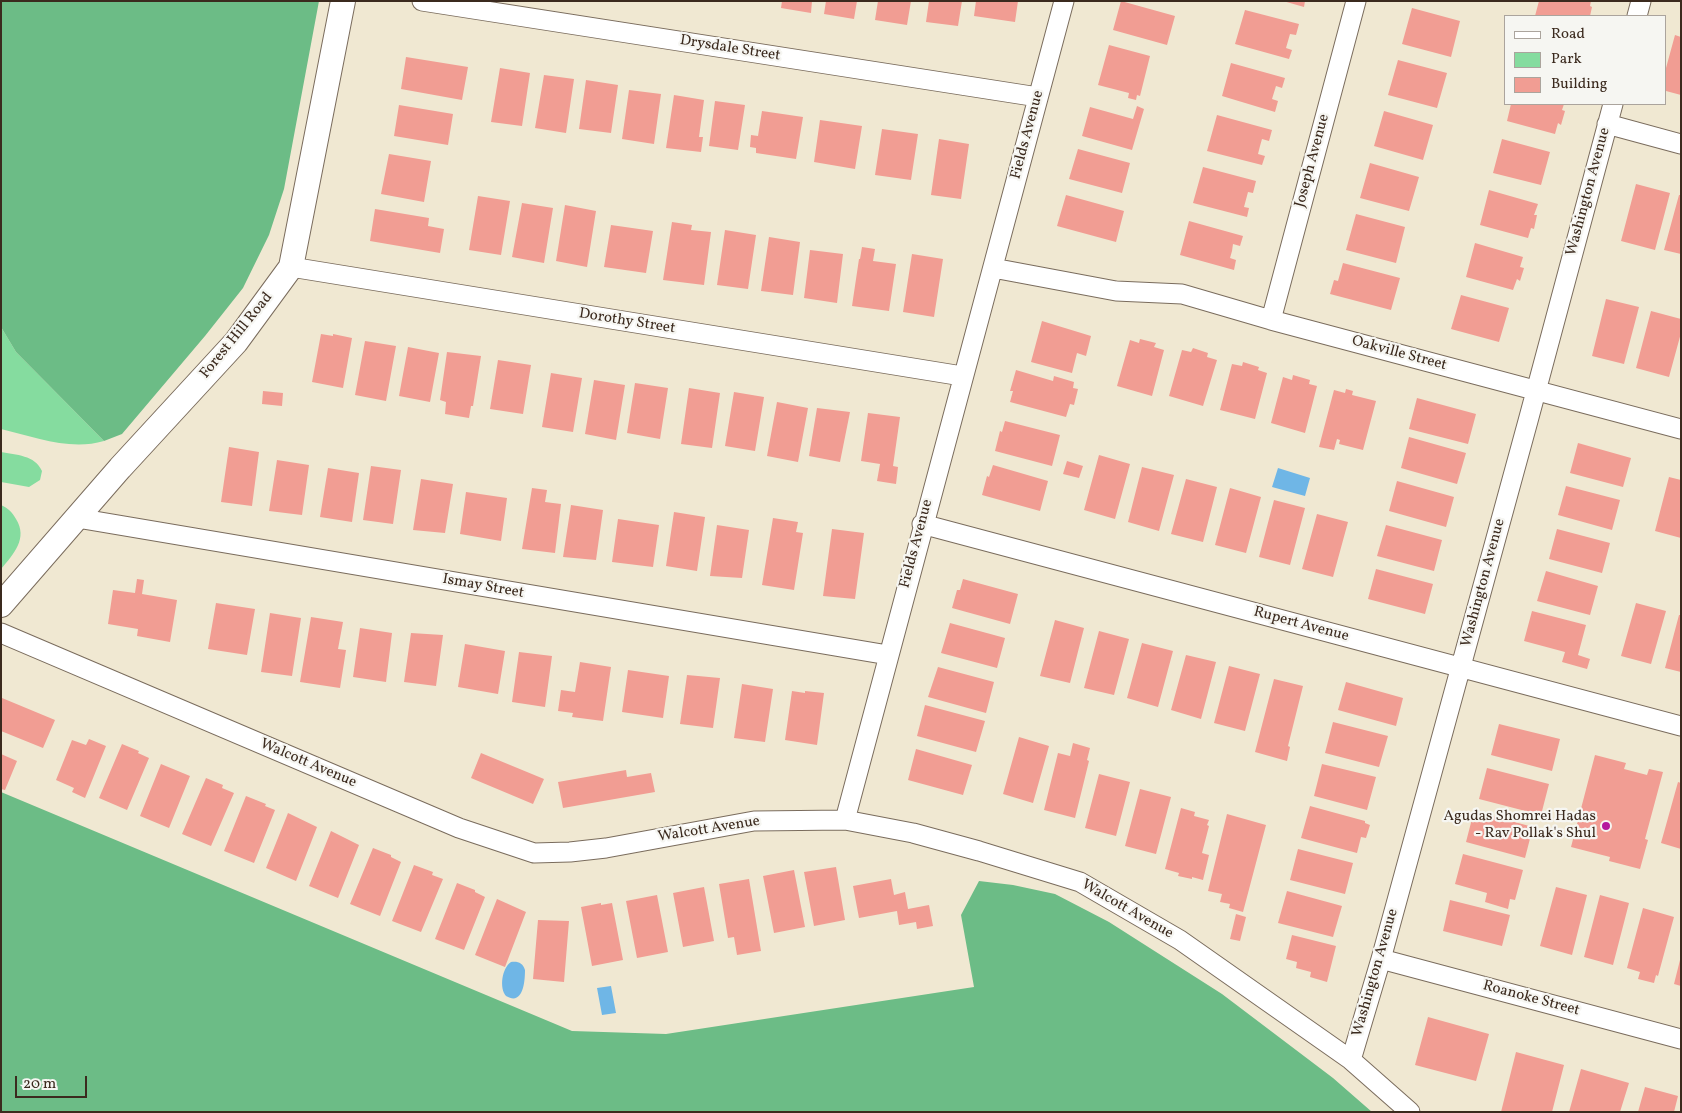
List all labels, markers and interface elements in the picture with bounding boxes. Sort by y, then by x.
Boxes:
legend [1504,15,1667,105]
text: Road [1551,24,1585,45]
street label: Drysdale Street [678,32,782,66]
text: Park [1551,49,1582,70]
text: Building [1551,74,1607,95]
street label: Fields Avenue [1008,89,1048,181]
street label: Joseph Avenue [1292,112,1334,210]
street label: Washington Avenue [1563,126,1615,258]
street label: Forest Hill Road [197,289,277,383]
street label: Dorothy Street [578,306,676,338]
street label: Oakville Street [1350,333,1448,375]
street label: Fields Avenue [897,498,937,590]
street label: Washington Avenue [1458,517,1510,649]
street label: Ismay Street [441,571,525,603]
street label: Rupert Avenue [1251,604,1351,646]
street label: Walcott Avenue [257,736,359,792]
place label: Agudas Shomrei Hadas - Rav Pollak's Shul [1443,808,1596,843]
street label: Walcott Avenue [657,813,761,847]
marker: Agudas Shomrei Hadas - Rav Pollak's Shul [1600,820,1612,832]
street label: Walcott Avenue [1078,876,1176,944]
street label: Washington Avenue [1349,907,1403,1039]
street label: Roanoke Street [1481,977,1581,1021]
scale bar [18,1066,90,1098]
text: 20 m [23,1074,56,1095]

